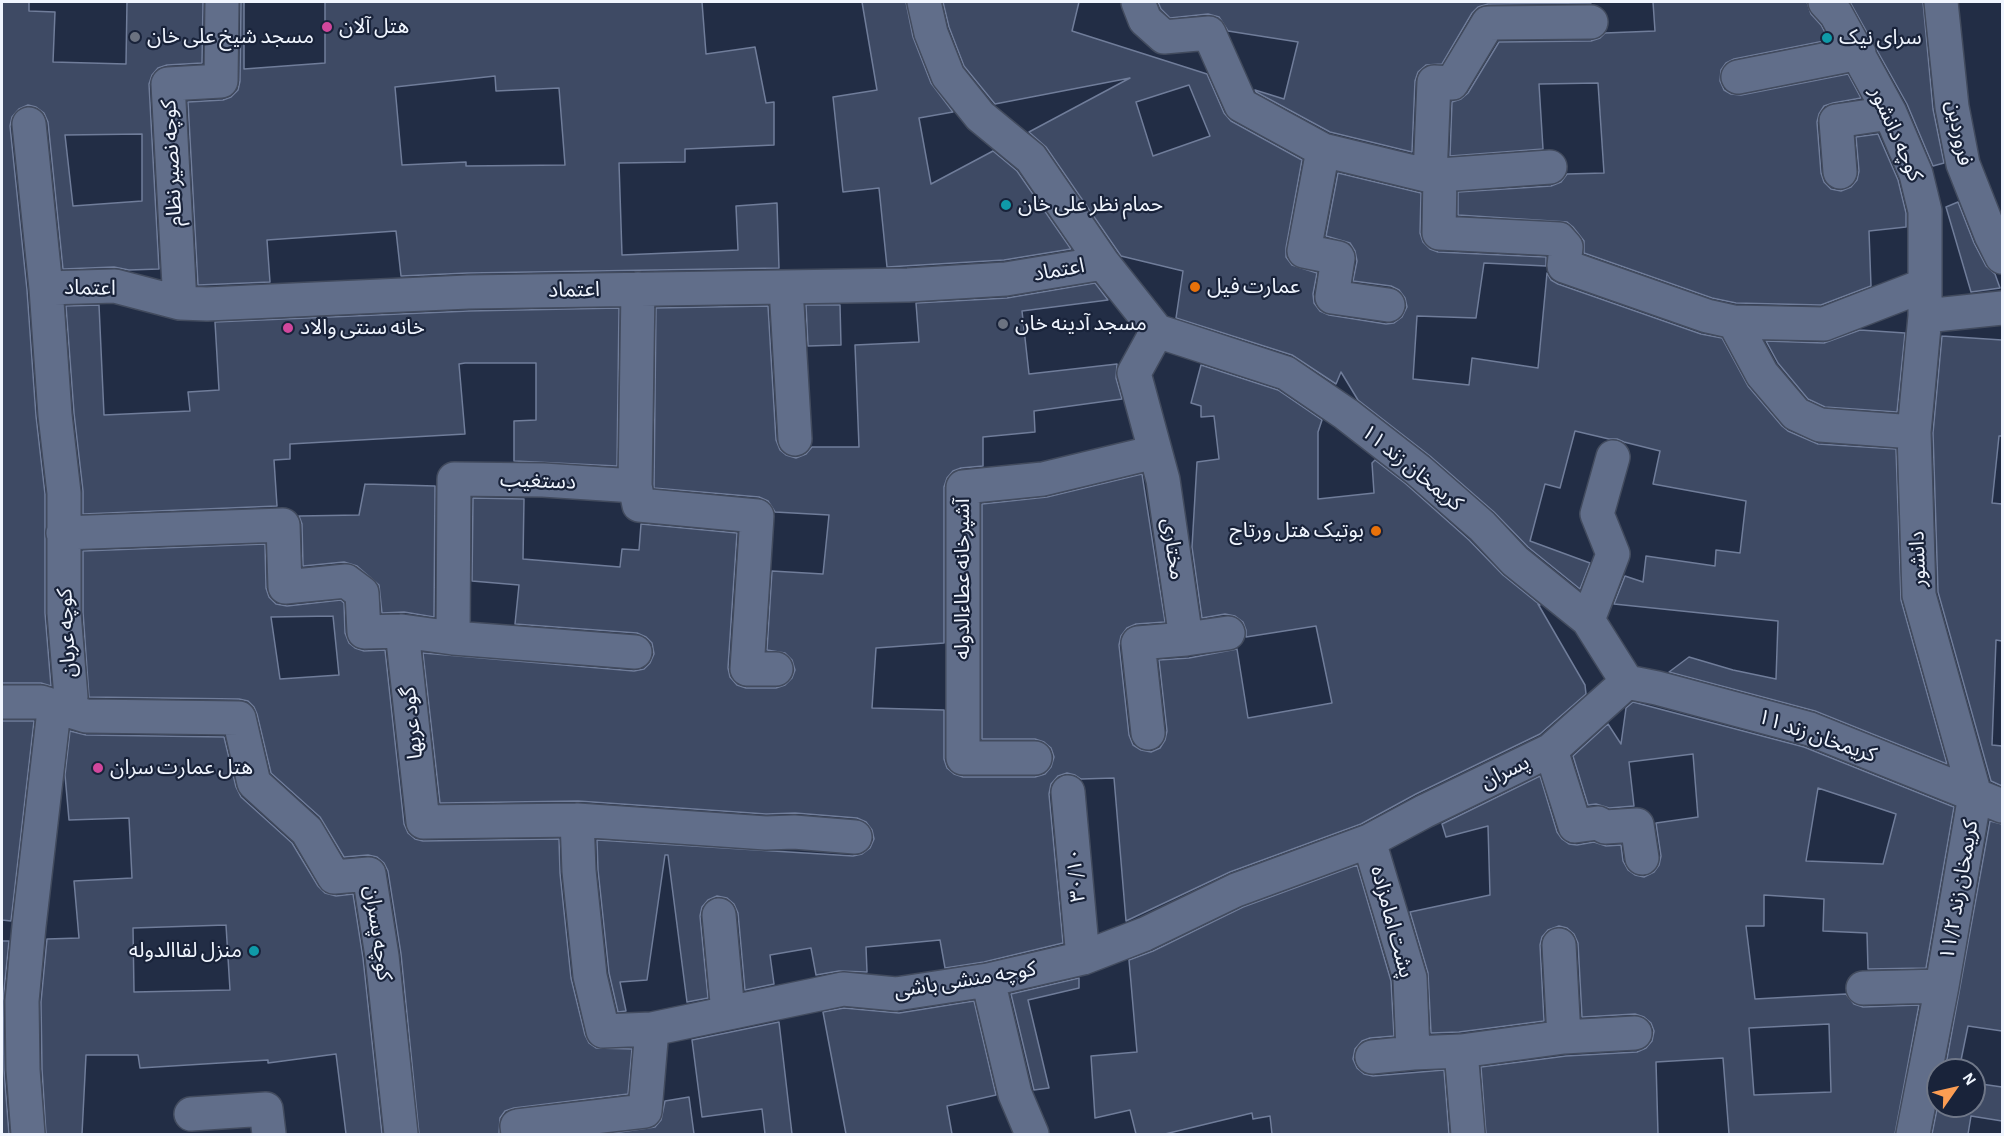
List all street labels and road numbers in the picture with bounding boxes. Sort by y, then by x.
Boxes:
street label: کوچه دانشور [1864,83,1928,185]
street label: فروردین [1940,98,1978,168]
street label: کوچه نصیر نظام [156,99,188,227]
street label: اعتماد [1031,253,1087,287]
street label: اعتماد [64,275,116,301]
street label: اعتماد [548,277,600,303]
street label: کریمخان زند ۱۱ [1356,419,1468,517]
street label: دستغیب [500,467,576,495]
street label: آشپرخانه عطاءالدوله [950,498,976,660]
street label: مختاری [1156,517,1190,581]
street label: دانشور [1904,531,1932,587]
street label: کوچه عربان [52,588,82,678]
street label: گود عربها [396,686,428,760]
street label: کریمخان زند ۱۱ [1755,704,1879,768]
street label: پسران [1476,749,1534,795]
street label: کریمخان زند ۱۱/۲ [1934,818,1984,962]
street label: ۳۰/۱۰ [1061,847,1091,903]
street label: پشت امامزاده [1365,863,1419,981]
street label: کوچه پسران [359,884,397,982]
street label: کوچه منشی باشی [892,956,1038,1004]

